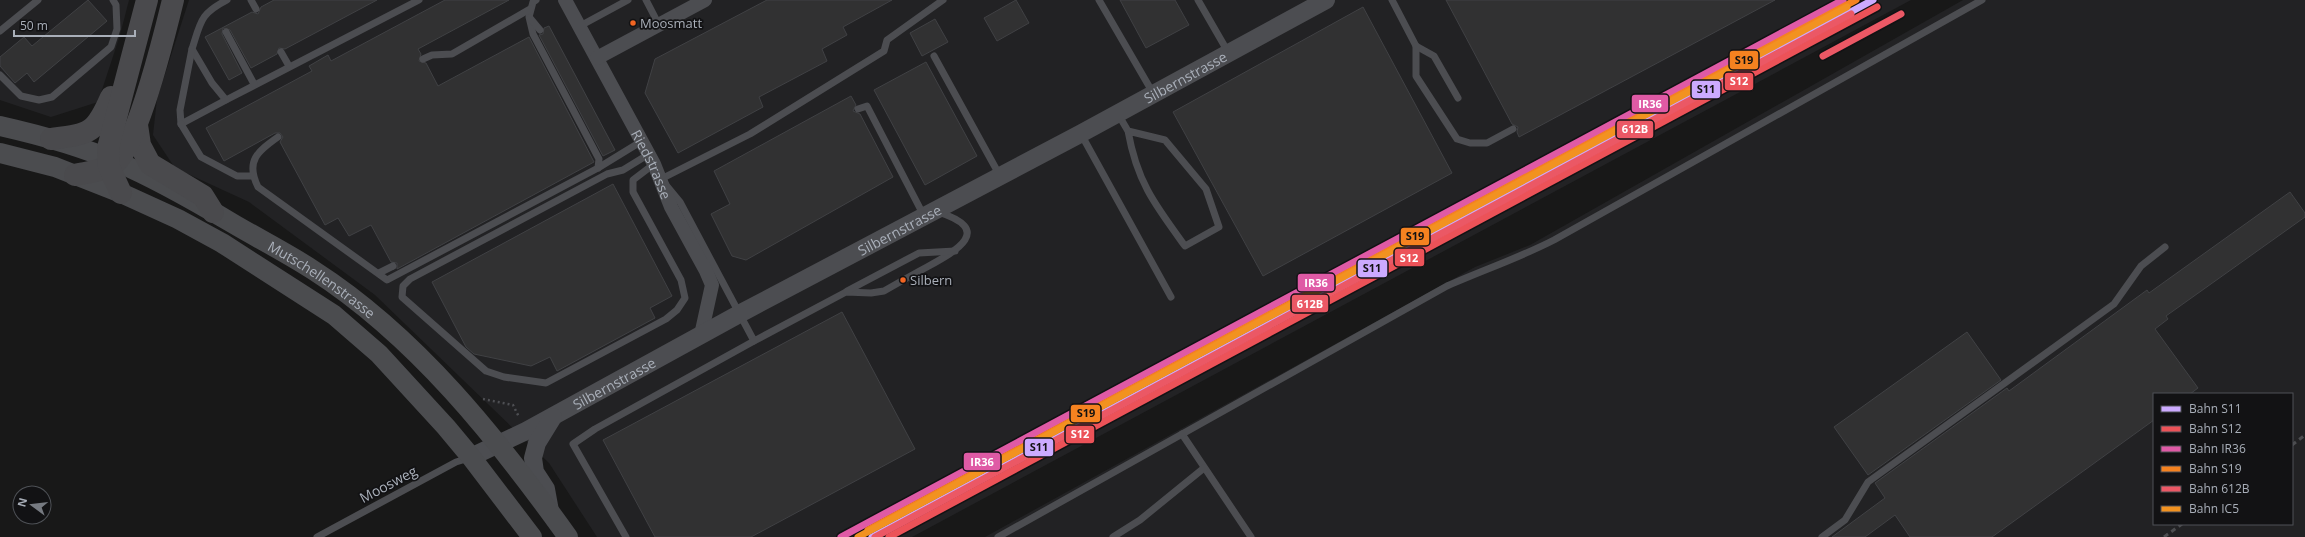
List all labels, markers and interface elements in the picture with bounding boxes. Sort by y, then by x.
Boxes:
scale bar [14,12,135,38]
place label: Moosmatt [640,14,702,32]
text: 50 m [20,17,48,34]
marker: Moosmatt [628,18,638,28]
street label: Silbernstrasse [1140,46,1230,107]
line badge: S19 [1729,50,1759,70]
text: S19 [1735,52,1753,67]
line badge: S12 [1724,72,1754,91]
text: S12 [1730,73,1748,88]
line badge: S11 [1691,80,1721,99]
text: S11 [1697,81,1715,96]
line badge: IR36 [1631,94,1669,113]
text: IR36 [1638,96,1662,111]
line badge: 612B [1616,120,1654,139]
text: 612B [1622,121,1648,136]
street label: Riedstrasse [627,126,676,202]
street label: Silbernstrasse [854,200,944,259]
line badge: S19 [1400,227,1430,246]
text: S19 [1406,228,1424,243]
street label: Mutschellenstrasse [265,236,380,322]
line badge: S12 [1394,248,1425,267]
text: S12 [1400,250,1418,265]
line badge: S11 [1357,259,1388,278]
text: S11 [1363,260,1381,275]
place label: Silbern [910,271,952,289]
line badge: IR36 [1297,273,1335,292]
marker: Silbern [898,275,908,285]
text: IR36 [1304,275,1328,290]
line badge: 612B [1291,294,1329,313]
text: 612B [1297,296,1323,311]
street label: Silbernstrasse [569,352,659,413]
legend [2153,393,2293,525]
text: Bahn S11 [2189,400,2242,417]
line badge: S19 [1070,404,1101,423]
text: S19 [1077,405,1095,420]
text: Bahn S12 [2189,420,2242,437]
line badge: S12 [1065,425,1095,444]
text: S12 [1071,426,1089,441]
line badge: S11 [1024,438,1054,457]
text: S11 [1030,439,1048,454]
text: Bahn IR36 [2189,440,2246,457]
line badge: IR36 [963,452,1001,471]
text: IR36 [970,454,994,469]
text: Bahn S19 [2189,460,2242,477]
street label: Moosweg [356,461,420,507]
text: Bahn 612B [2189,480,2250,497]
north arrow [12,485,52,525]
text: N [13,496,30,509]
text: Bahn IC5 [2189,500,2239,517]

